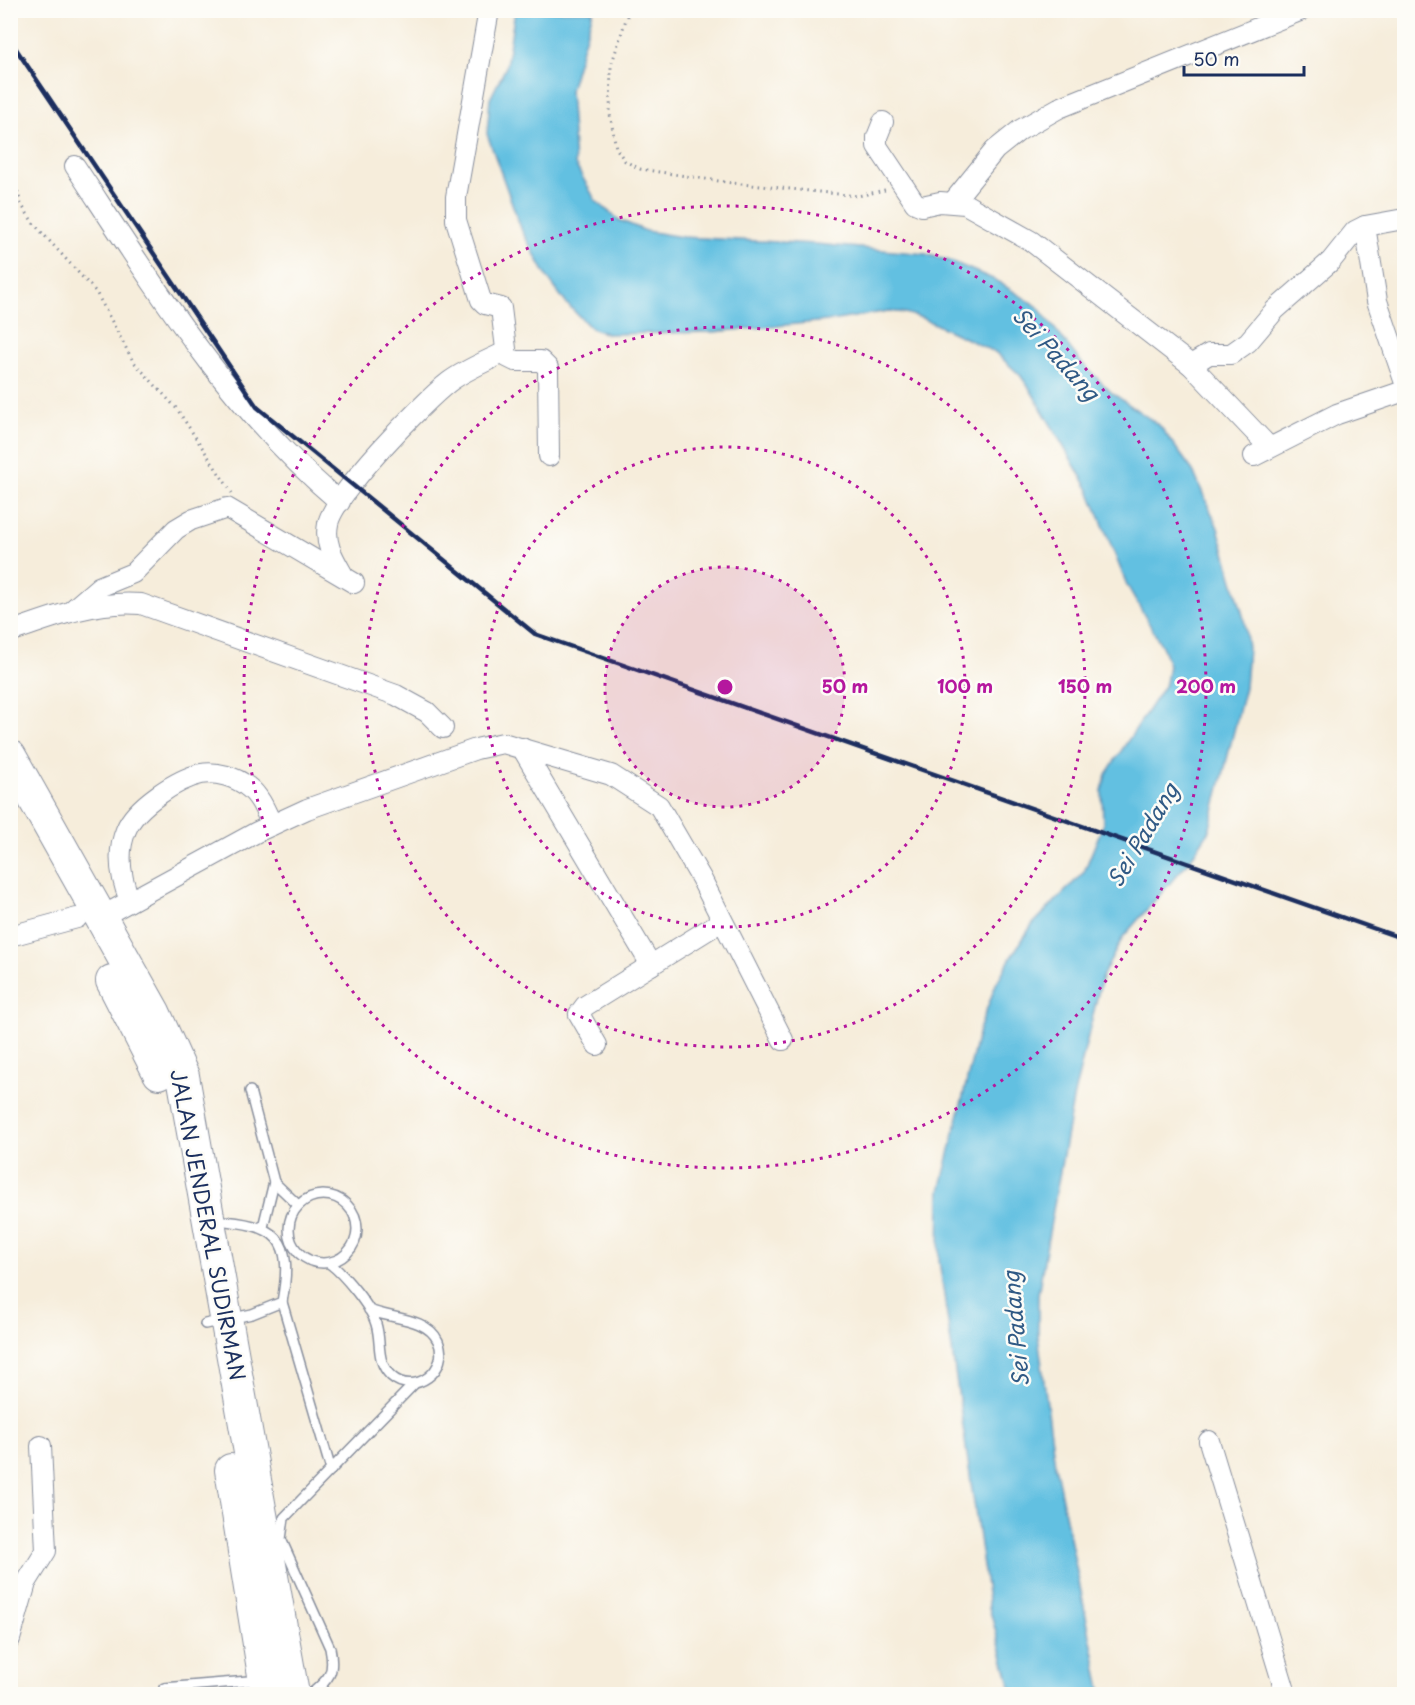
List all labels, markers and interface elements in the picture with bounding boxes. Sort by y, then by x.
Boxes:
scale bar [1184,39,1304,77]
text: 50 m [1193,45,1240,72]
water label: Sei Padang [1006,299,1109,408]
text: 50 m [822,672,868,699]
text: 100 m [937,672,993,699]
text: 150 m [1058,672,1112,699]
text: 200 m [1176,672,1236,699]
centre of rings [715,677,735,697]
water label: Sei Padang [1098,775,1186,892]
street label: JALAN JENDERAL SUDIRMAN [163,1066,255,1383]
water label: Sei Padang [993,1269,1036,1388]

